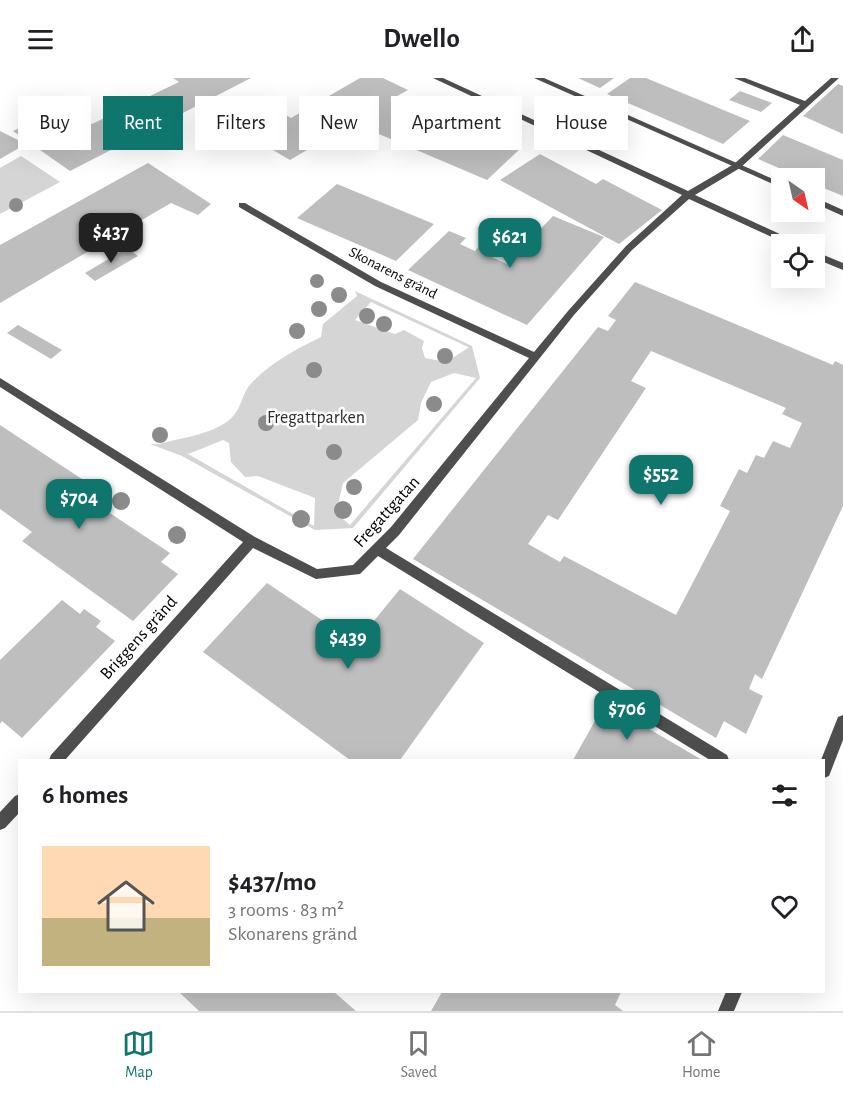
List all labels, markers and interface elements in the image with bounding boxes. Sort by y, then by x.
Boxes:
icon: menu [24,23,57,56]
icon: share [786,23,819,56]
text: Dwello [383,25,460,52]
chip: Buy [18,96,91,150]
chip: Rent [103,96,183,150]
chip: Filters [195,96,287,150]
chip: New [299,96,379,150]
chip: Apartment [391,96,522,150]
chip: House [534,96,628,150]
north arrow [771,168,825,222]
map controls [771,168,825,288]
pin: $437 [75,213,147,264]
pin: $621 [474,218,546,269]
text: $437 [93,222,129,242]
text: $621 [492,227,528,247]
button: locate [771,234,825,288]
street label: Skonarens gränd [346,244,440,302]
park label: Fregattparken [267,409,365,427]
pin: $552 [625,455,697,506]
text: $552 [643,464,679,484]
street label: Fregattgatan [351,473,423,551]
pin: $704 [43,479,115,530]
text: $704 [60,488,98,508]
street label: Briggens gränd [97,593,181,683]
pin: $439 [312,619,384,670]
text: $439 [329,628,367,648]
pin: $706 [591,690,663,741]
text: $706 [608,699,646,719]
icon: filters [768,779,801,812]
text: 6 homes [42,782,128,808]
text: $437/mo [228,869,316,895]
icon: home [90,870,162,942]
icon: heart [768,890,801,923]
text: 3 rooms · 83 m² [228,900,344,920]
text: Skonarens gränd [228,924,357,944]
tab: Map [122,1027,155,1082]
tab: Saved [400,1027,437,1082]
tab: Home [682,1027,721,1082]

